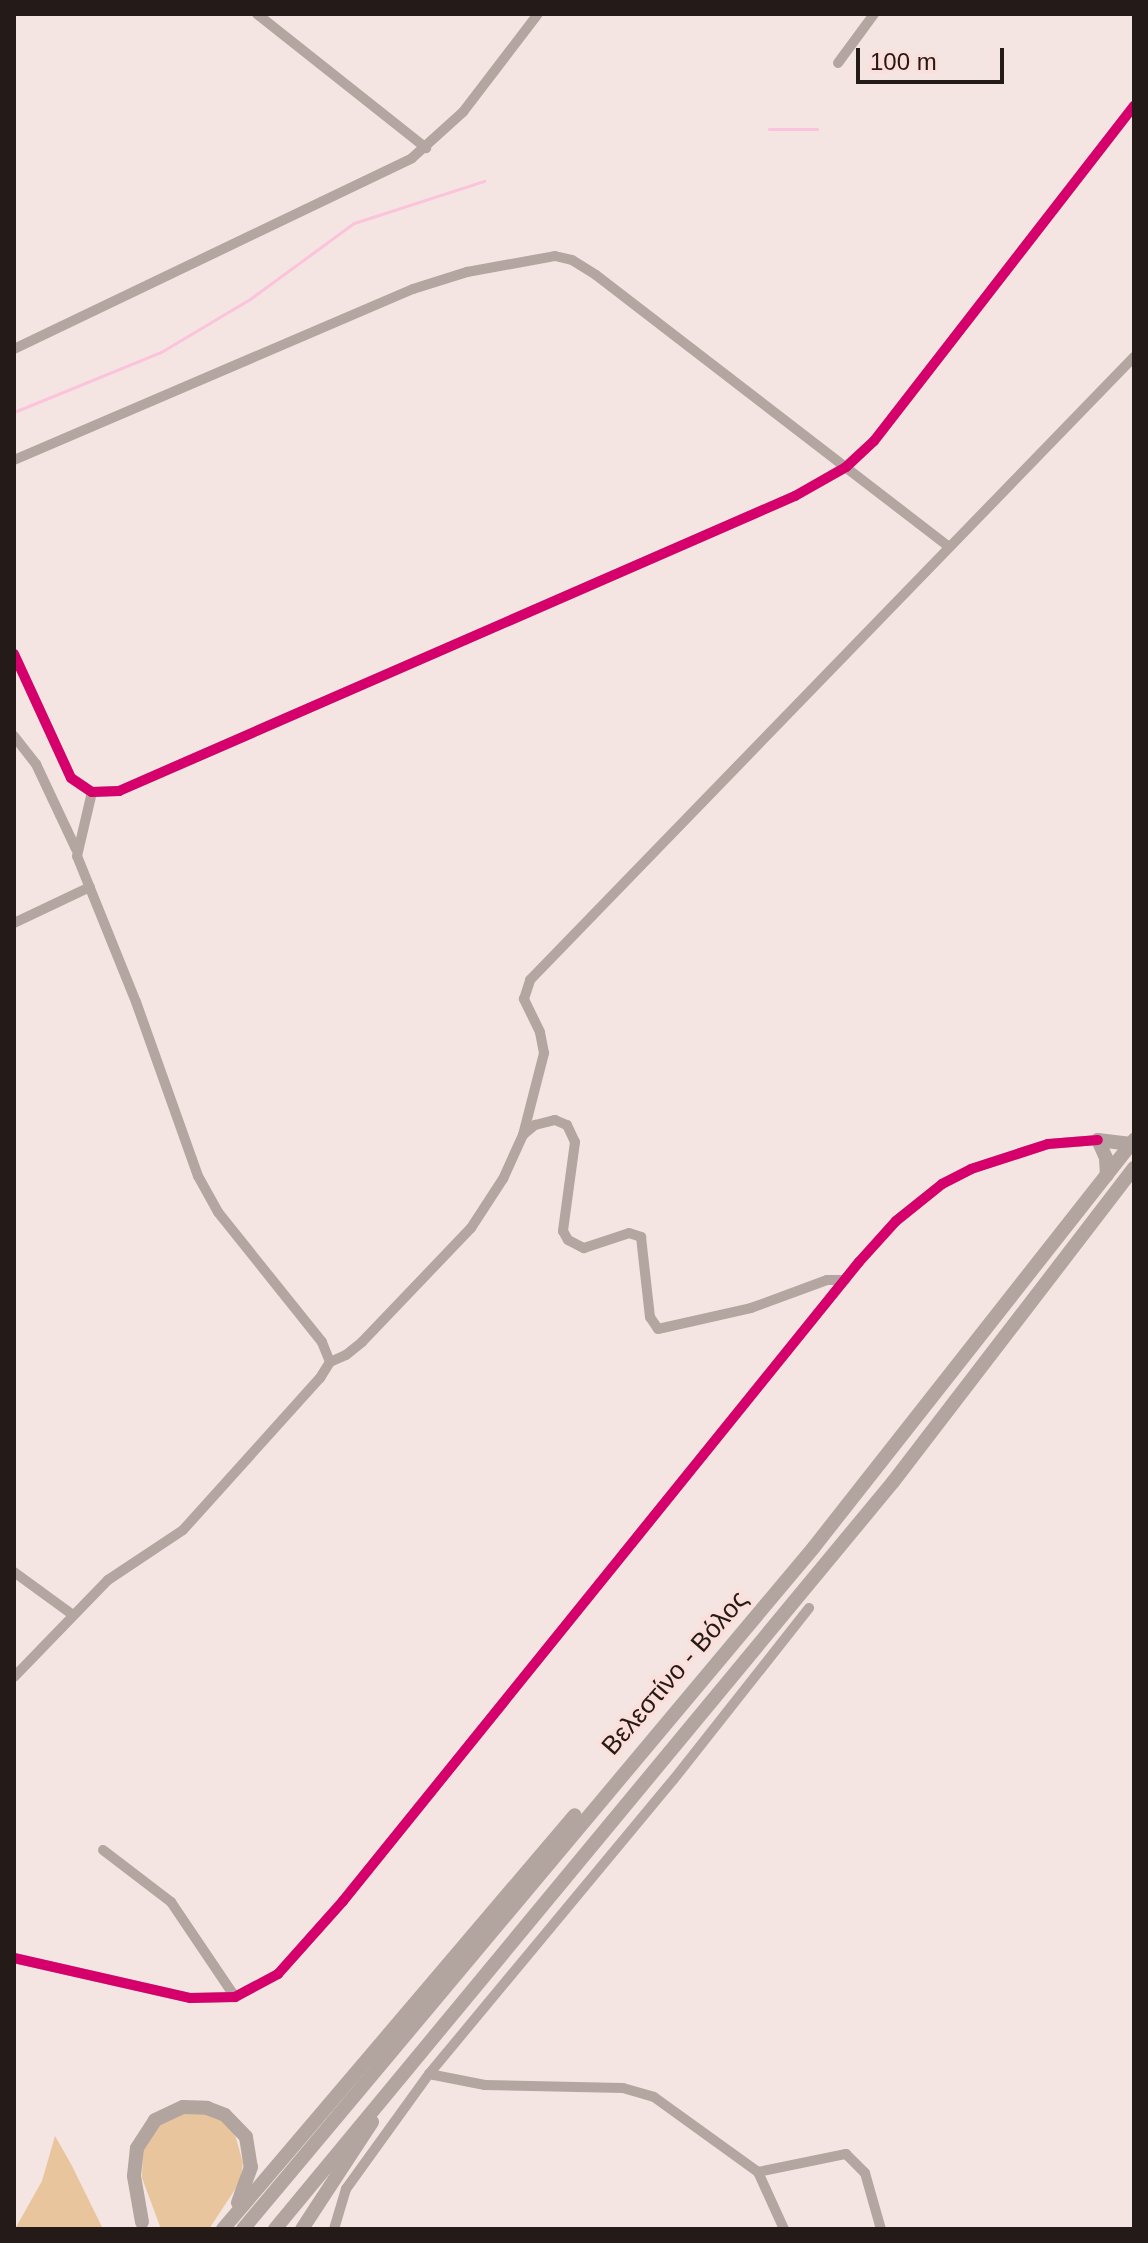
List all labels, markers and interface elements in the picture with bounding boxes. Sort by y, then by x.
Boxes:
scale bar [860,32,1008,82]
text: 100 m [870,48,937,75]
street label: Βελεστίνο - Βόλος [595,1585,755,1761]

